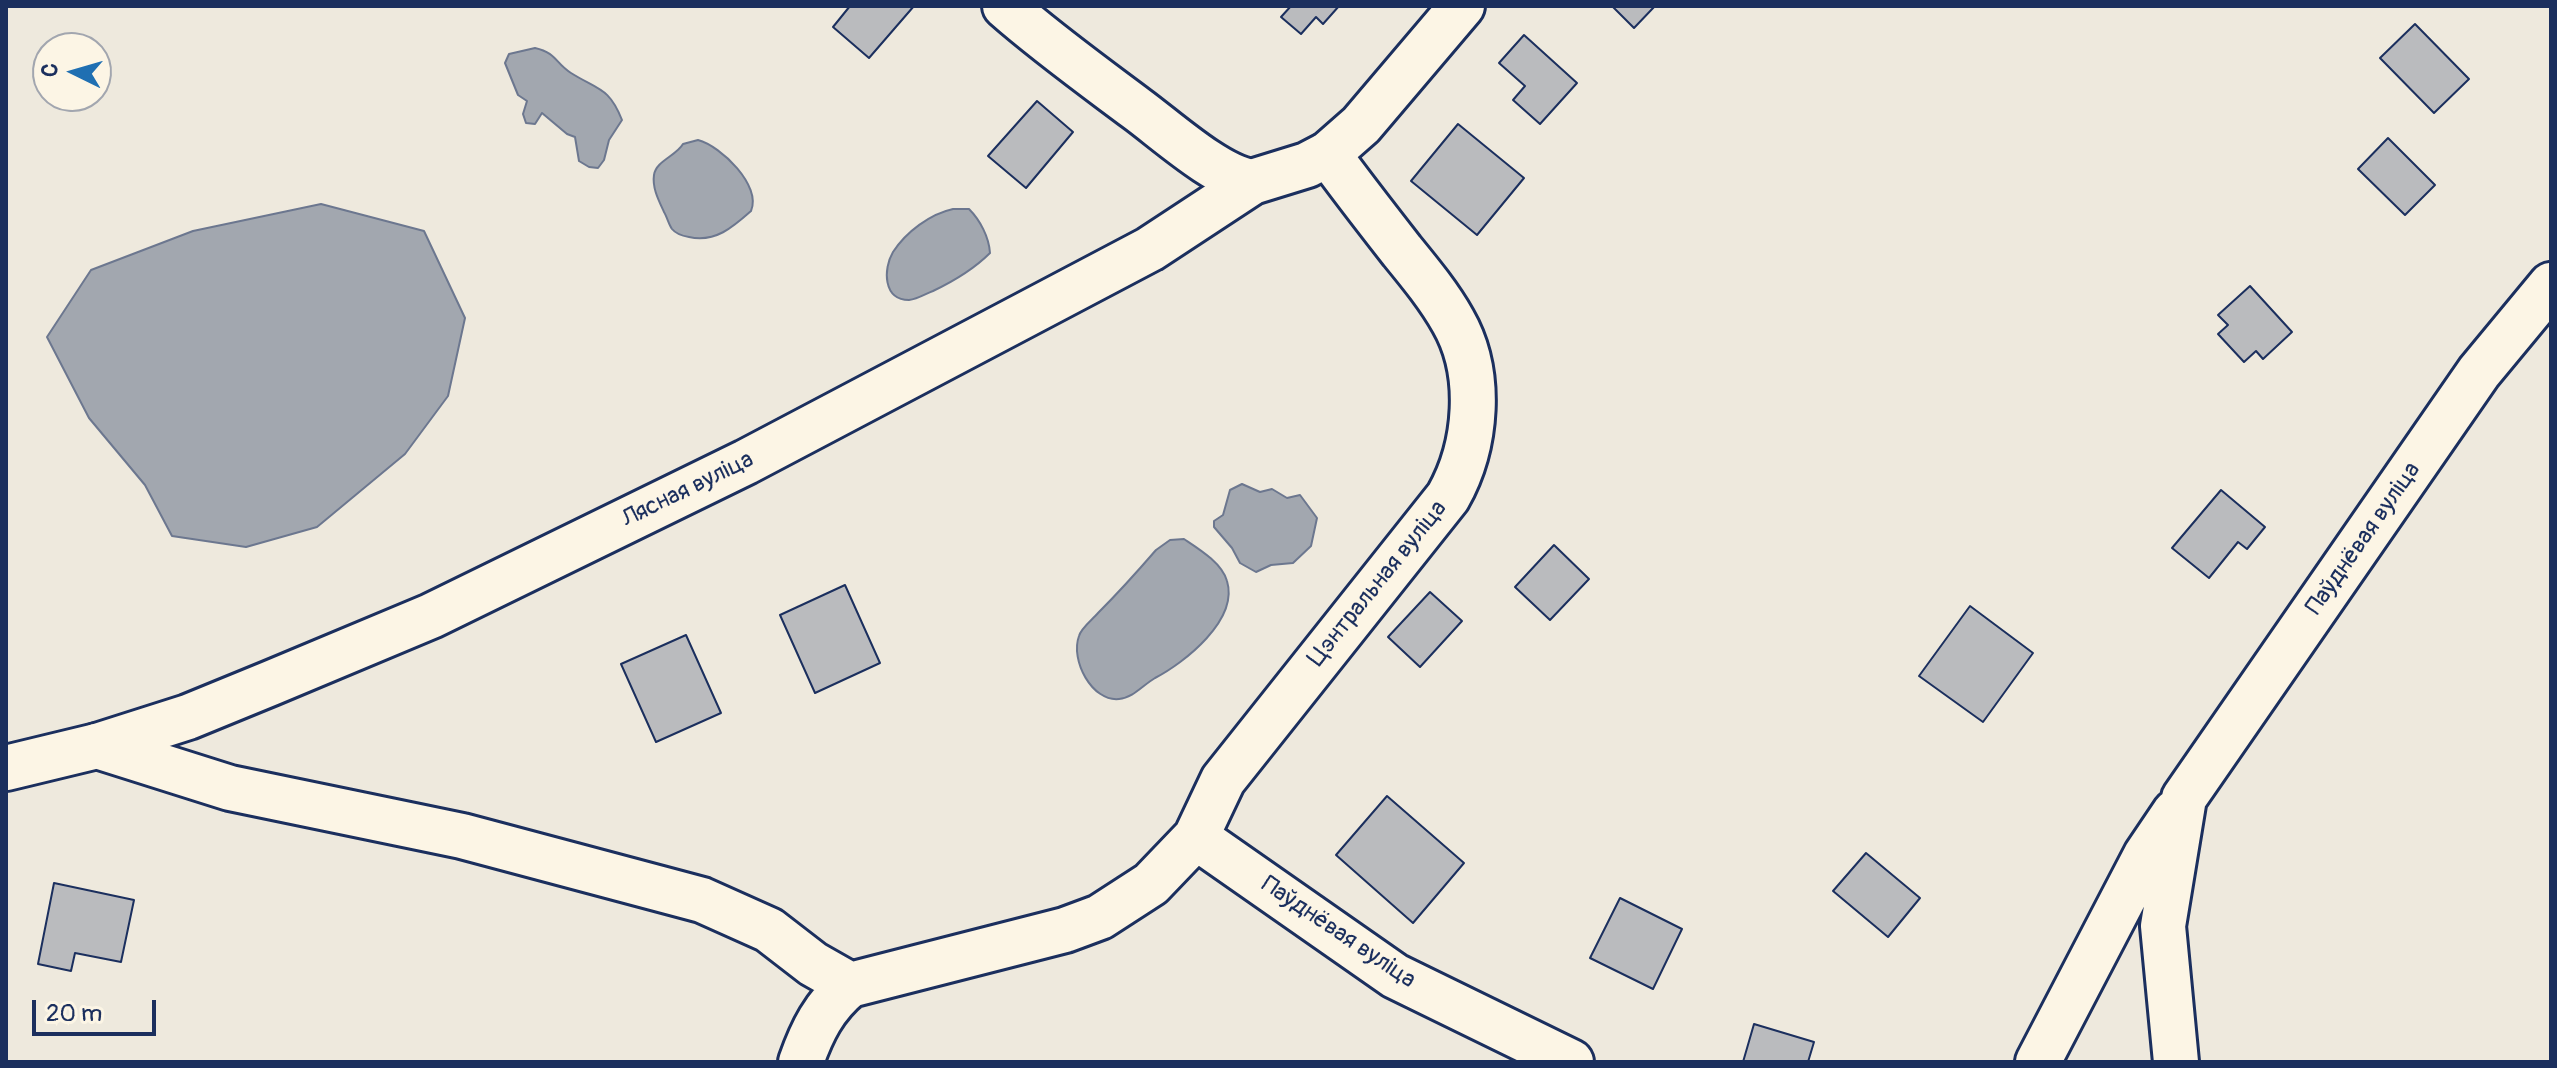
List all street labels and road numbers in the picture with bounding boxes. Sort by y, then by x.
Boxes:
street label: Лясная вуліца [618,446,758,534]
street label: Паўднёвая вуліца [2301,457,2427,621]
street label: Цэнтральная вуліца [1302,495,1454,673]
street label: Паўднёвая вуліца [1255,871,1421,995]

